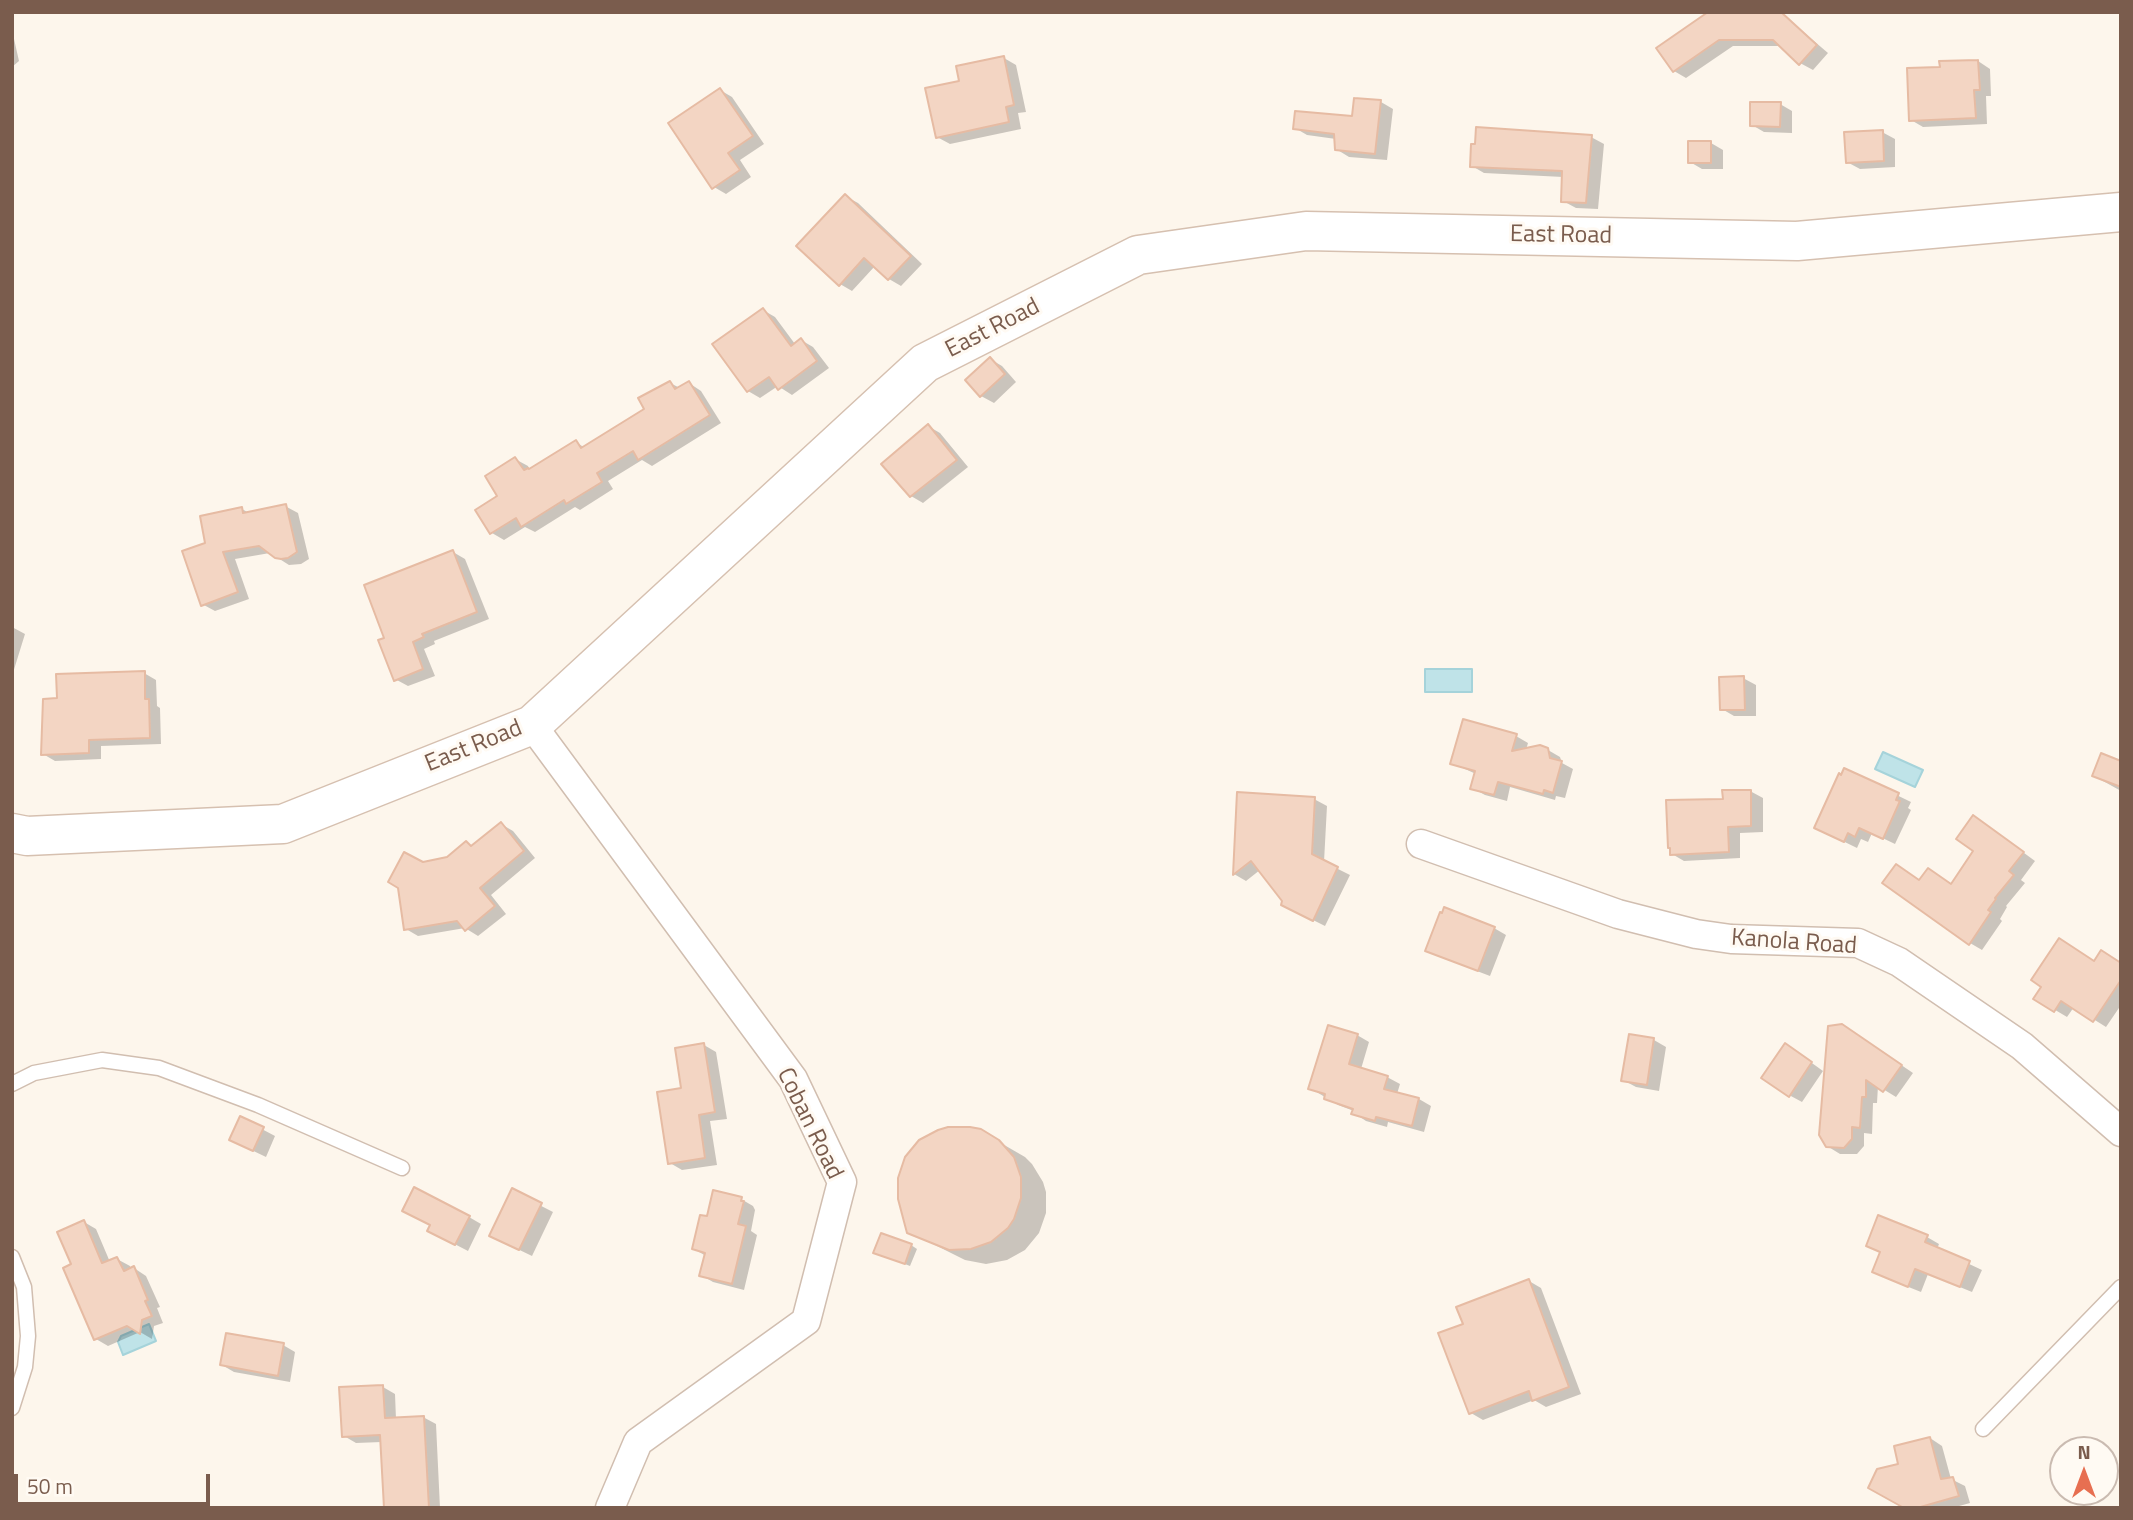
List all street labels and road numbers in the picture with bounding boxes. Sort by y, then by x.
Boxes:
street label: East Road [1510,221,1612,251]
street label: East Road [941,293,1045,365]
street label: East Road [421,715,527,779]
street label: Kanola Road [1730,924,1858,962]
street label: Coban Road [770,1064,848,1184]

